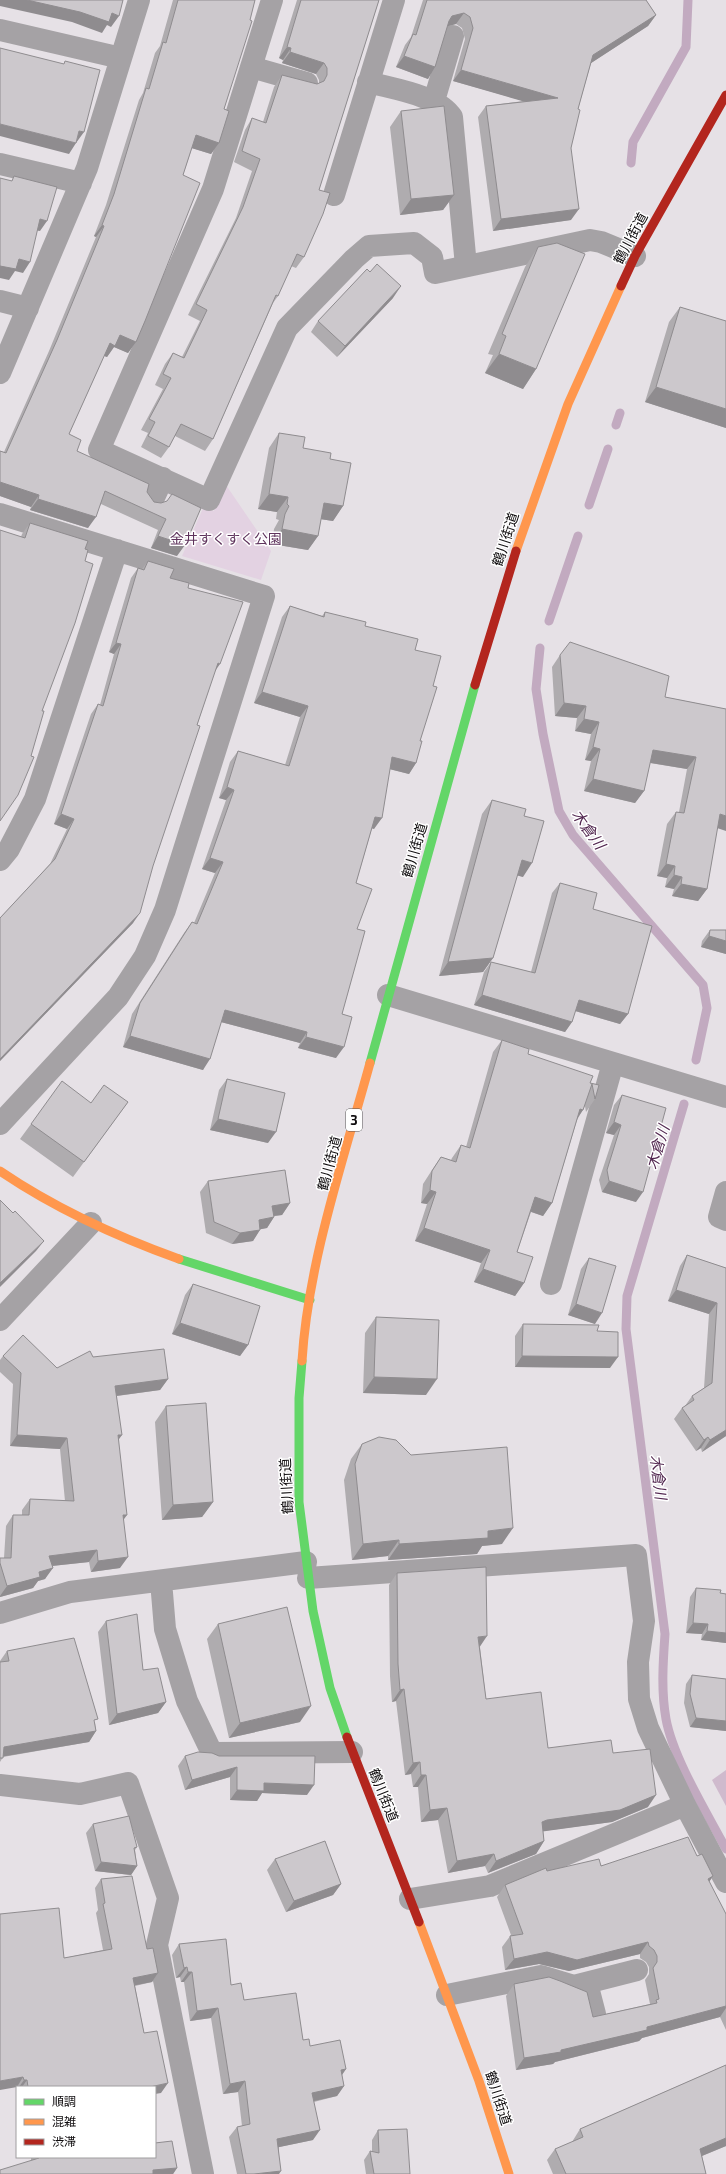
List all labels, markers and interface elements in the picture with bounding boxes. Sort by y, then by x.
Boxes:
street label: 鶴川街道 [609,209,651,267]
street label: 鶴川街道 [488,510,522,568]
park label: 金井すくすく公園 [170,530,282,547]
water label: 木倉川 [568,806,611,854]
street label: 鶴川街道 [398,821,430,879]
road number: 3 [346,1109,362,1131]
water label: 木倉川 [642,1121,673,1171]
street label: 鶴川街道 [314,1134,344,1192]
water label: 木倉川 [647,1454,671,1502]
street label: 鶴川街道 [276,1458,296,1514]
street label: 鶴川街道 [366,1766,402,1824]
street label: 鶴川街道 [482,2069,516,2127]
legend [16,2086,156,2158]
text: 順調 [52,2094,76,2108]
text: 混雑 [52,2114,76,2128]
text: 渋滞 [52,2134,76,2148]

